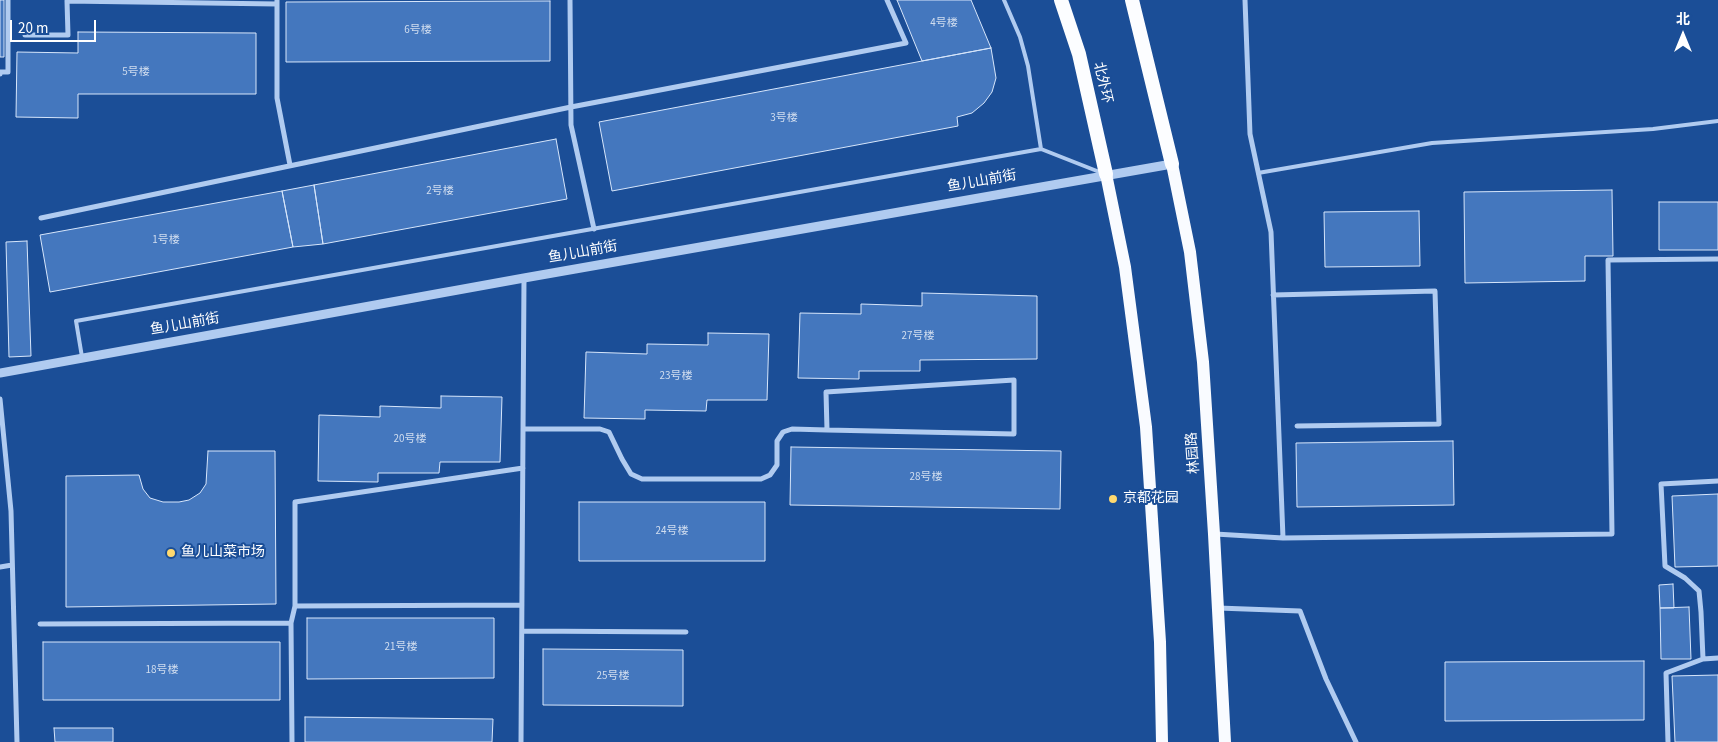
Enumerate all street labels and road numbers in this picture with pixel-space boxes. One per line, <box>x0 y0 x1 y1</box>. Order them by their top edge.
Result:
street label: 北外环 <box>1089 61 1115 105</box>
street label: 鱼儿山前街 <box>946 168 1018 196</box>
street label: 鱼儿山前街 <box>547 239 619 267</box>
street label: 鱼儿山前街 <box>149 311 221 339</box>
street label: 林园路 <box>1184 431 1204 475</box>

